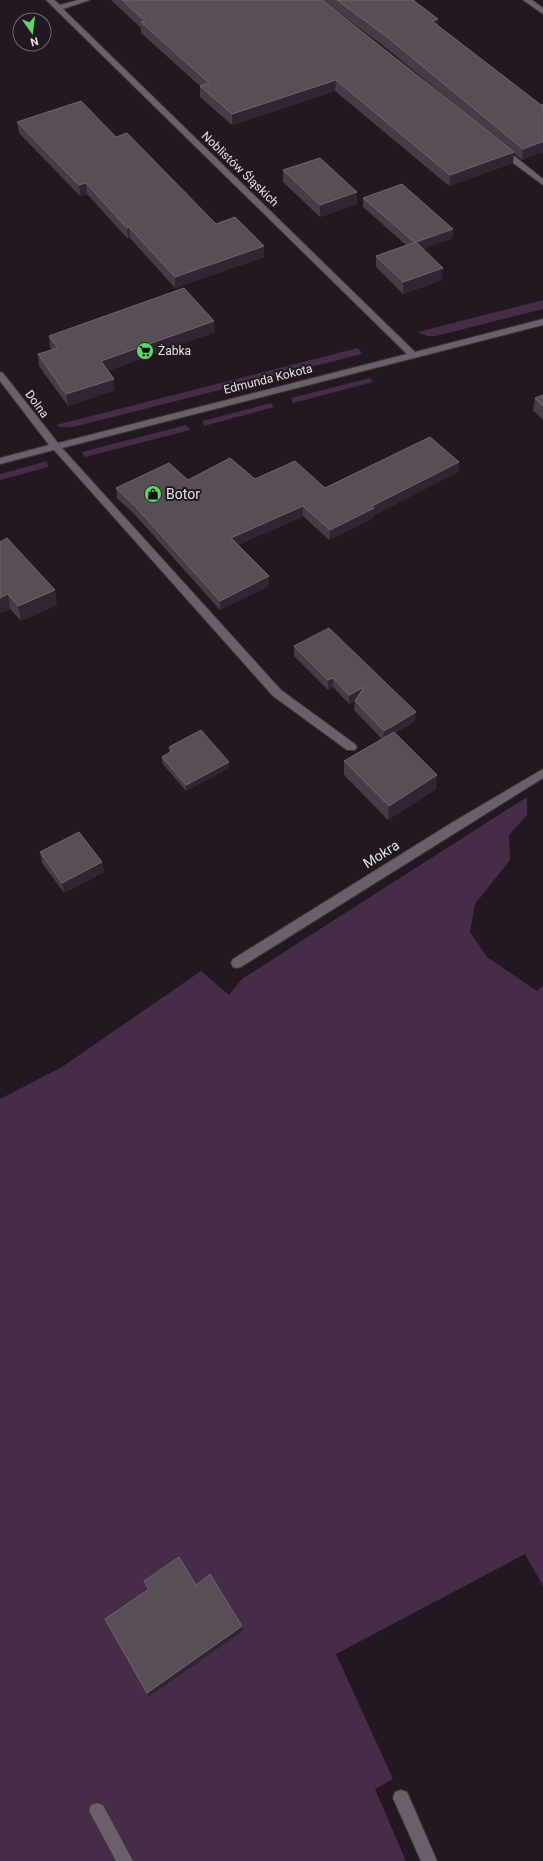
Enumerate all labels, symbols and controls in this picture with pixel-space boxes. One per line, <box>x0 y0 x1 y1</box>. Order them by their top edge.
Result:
north arrow <box>12 12 52 52</box>
text: N <box>29 34 40 49</box>
street label: Noblistów Śląskich <box>199 128 282 209</box>
supermarket icon: Żabka <box>135 341 155 361</box>
place label: Żabka <box>158 343 191 358</box>
street label: Edmunda Kokota <box>222 361 314 397</box>
street label: Dolna <box>22 387 52 421</box>
shop icon: Botor <box>143 484 163 504</box>
place label: Botor <box>166 486 200 502</box>
street label: Mokra <box>360 837 402 871</box>

